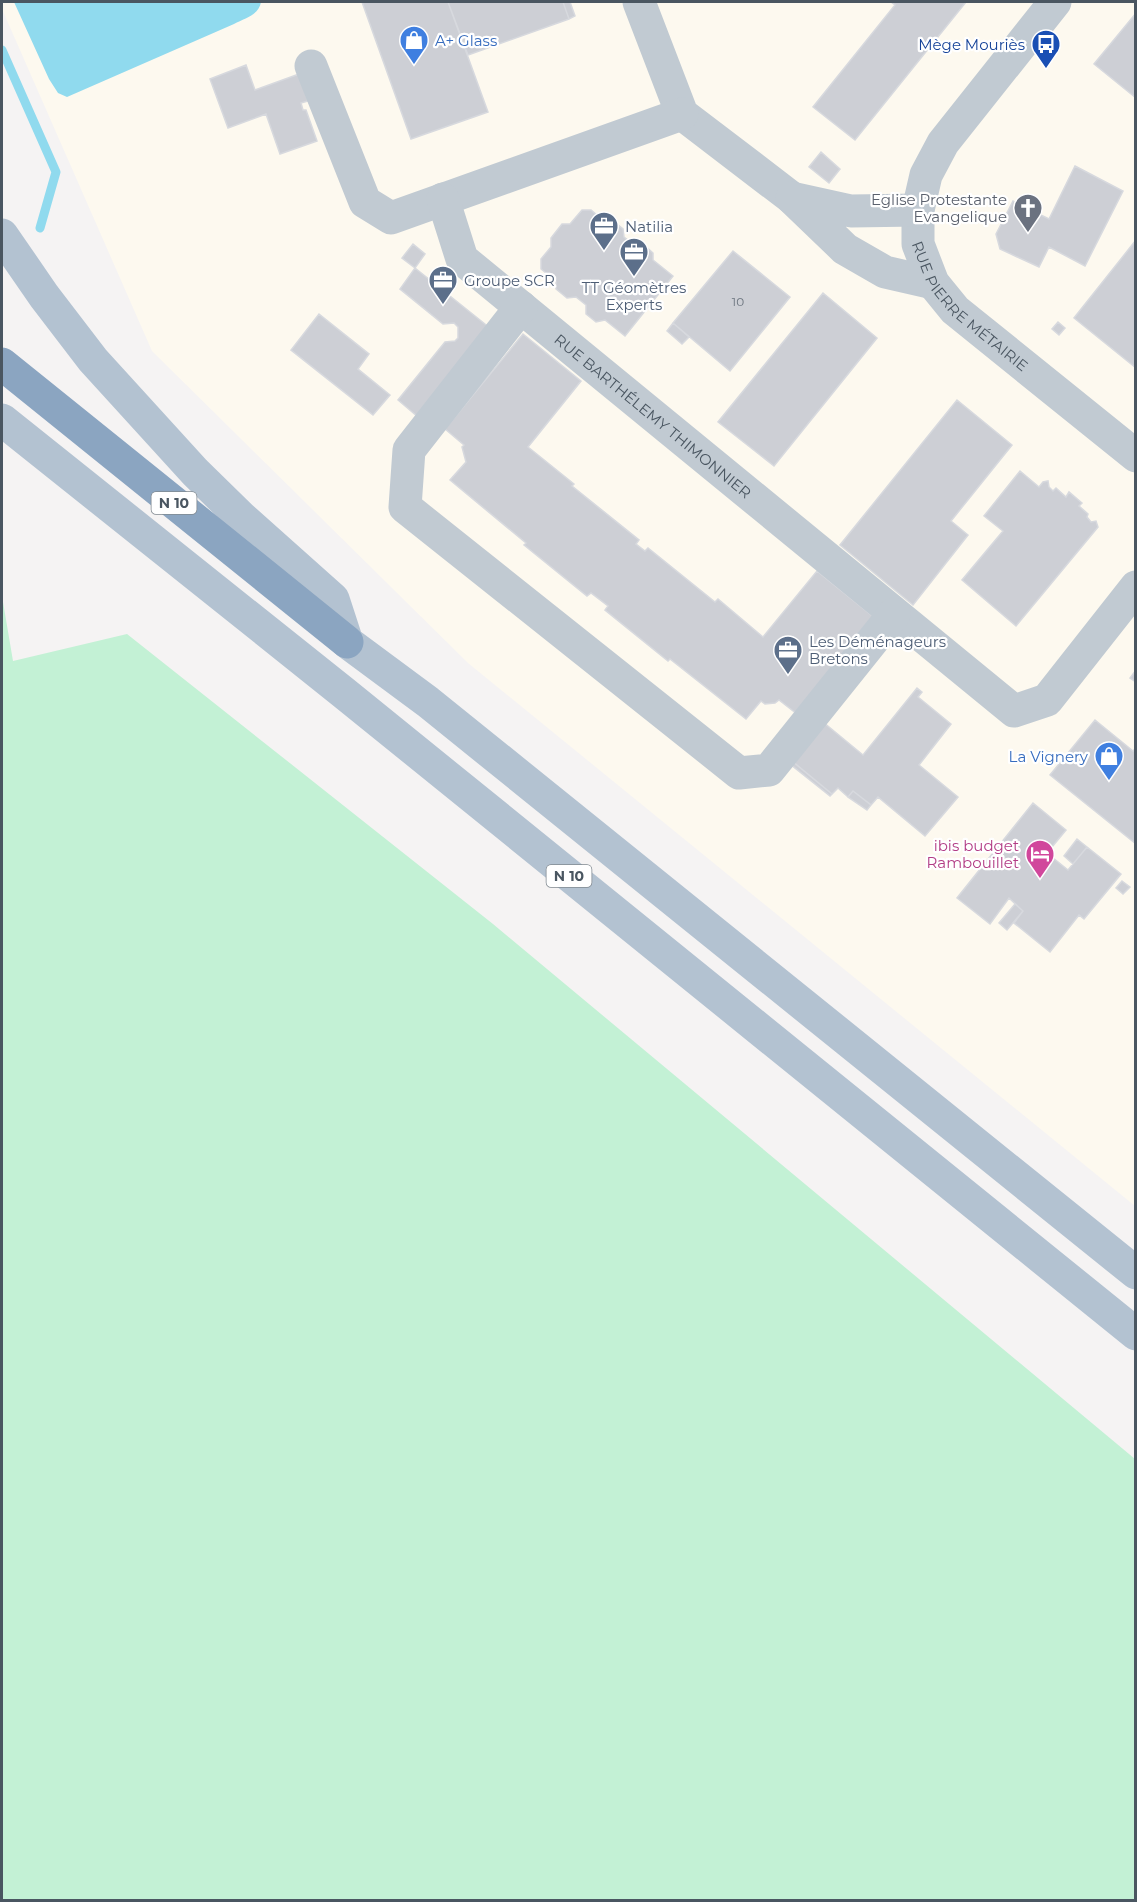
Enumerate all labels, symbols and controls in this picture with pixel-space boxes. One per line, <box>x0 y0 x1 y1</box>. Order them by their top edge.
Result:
shop icon: A+ Glass <box>398 24 430 66</box>
bus stop icon: Mège Mouriès <box>1030 28 1062 70</box>
place label: A+ Glass <box>435 31 497 50</box>
place label: Mège Mouriès <box>918 35 1025 54</box>
place label: Eglise Protestante Evangelique <box>871 190 1007 226</box>
church icon: Eglise Protestante Evangelique <box>1012 192 1044 234</box>
office icon: Natilia <box>588 210 620 252</box>
place label: Natilia <box>625 217 673 236</box>
office icon: TT Géomètres Experts <box>618 236 650 278</box>
street label: RUE PIERRE MÉTAIRIE <box>908 238 1032 375</box>
office icon: Groupe SCR <box>427 264 459 306</box>
place label: Groupe SCR <box>464 271 555 290</box>
place label: TT Géomètres Experts <box>582 278 686 314</box>
house number: 10 <box>732 294 744 309</box>
street label: RUE BARTHÉLEMY THIMONNIER <box>551 329 756 502</box>
road number: N 10 <box>152 492 196 514</box>
place label: Les Déménageurs Bretons <box>809 632 946 668</box>
office icon: Les Déménageurs Bretons <box>772 634 804 676</box>
shop icon: La Vignery <box>1093 740 1125 782</box>
place label: La Vignery <box>1009 747 1089 766</box>
place label: ibis budget Rambouillet <box>927 836 1019 872</box>
hotel icon: ibis budget Rambouillet <box>1024 838 1056 880</box>
road number: N 10 <box>546 865 592 887</box>

